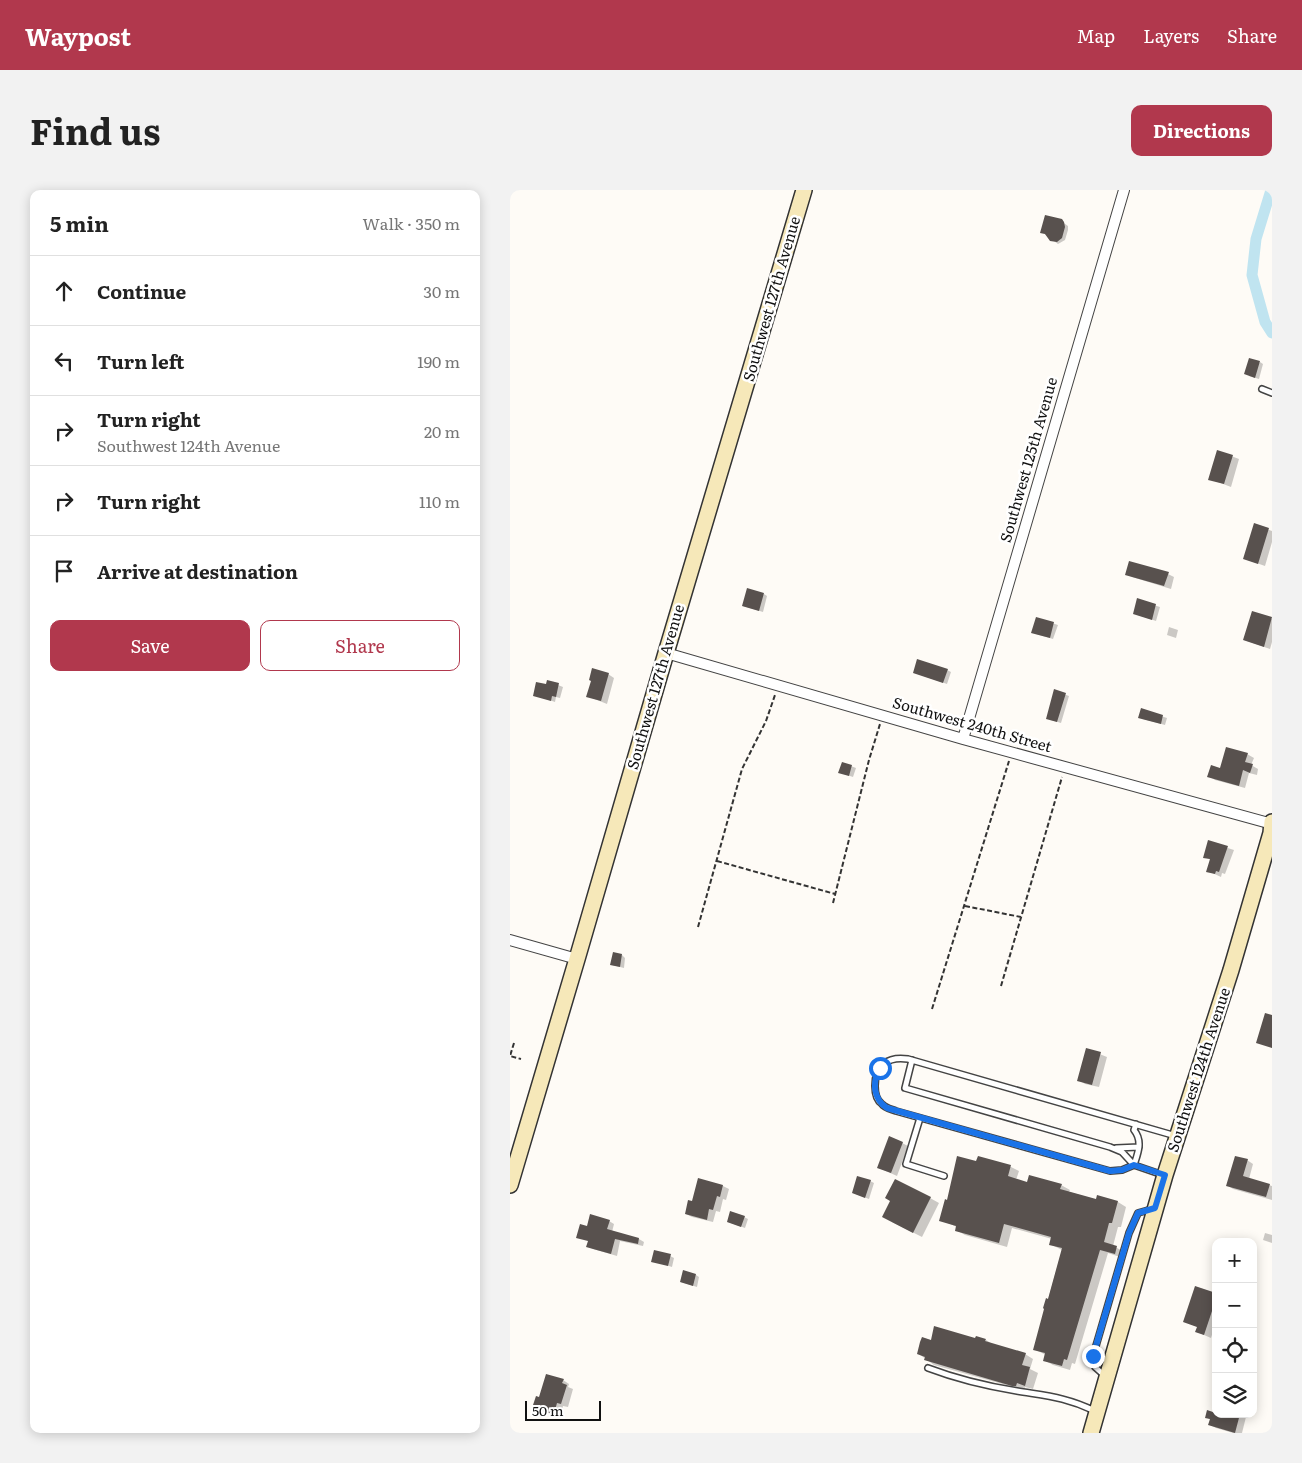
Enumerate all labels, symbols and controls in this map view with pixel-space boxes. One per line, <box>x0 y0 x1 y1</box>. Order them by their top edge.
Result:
text: Waypost <box>25 18 131 53</box>
text: Map <box>1077 22 1115 49</box>
text: Layers <box>1143 22 1199 49</box>
text: Share <box>1227 22 1277 49</box>
text: Find us <box>30 104 160 156</box>
button: Directions <box>1131 105 1272 156</box>
text: 5 min <box>50 207 109 238</box>
text: Walk · 350 m <box>363 211 460 235</box>
street label: Southwest 127th Avenue <box>736 213 805 384</box>
icon: ahead <box>50 277 78 305</box>
text: Continue <box>97 277 186 305</box>
text: 30 m <box>423 279 460 303</box>
icon: left <box>50 347 78 375</box>
text: Turn left <box>97 347 184 375</box>
text: 190 m <box>417 349 460 373</box>
street label: Southwest 125th Avenue <box>993 374 1062 545</box>
text: Turn right <box>97 405 201 433</box>
icon: right <box>50 417 78 445</box>
text: 20 m <box>424 419 460 443</box>
text: Southwest 124th Avenue <box>97 433 280 457</box>
icon: right <box>50 487 78 515</box>
text: Turn right <box>97 487 201 515</box>
text: 110 m <box>419 489 460 513</box>
icon: arrive <box>50 557 78 585</box>
text: Arrive at destination <box>97 557 298 585</box>
street label: Southwest 127th Avenue <box>620 601 689 772</box>
button: Save <box>50 620 250 671</box>
button: Share <box>260 620 460 671</box>
street label: Southwest 240th Street <box>890 690 1055 757</box>
street label: Southwest 124th Avenue <box>1160 984 1235 1155</box>
route start <box>869 1057 892 1080</box>
map controls <box>1212 1238 1257 1418</box>
button: + <box>1212 1238 1257 1283</box>
button: − <box>1212 1283 1257 1328</box>
button: locate <box>1212 1328 1257 1373</box>
route end <box>1082 1345 1105 1368</box>
button: layers <box>1212 1373 1257 1418</box>
scale bar <box>525 1398 601 1421</box>
text: 50 m <box>532 1400 564 1420</box>

